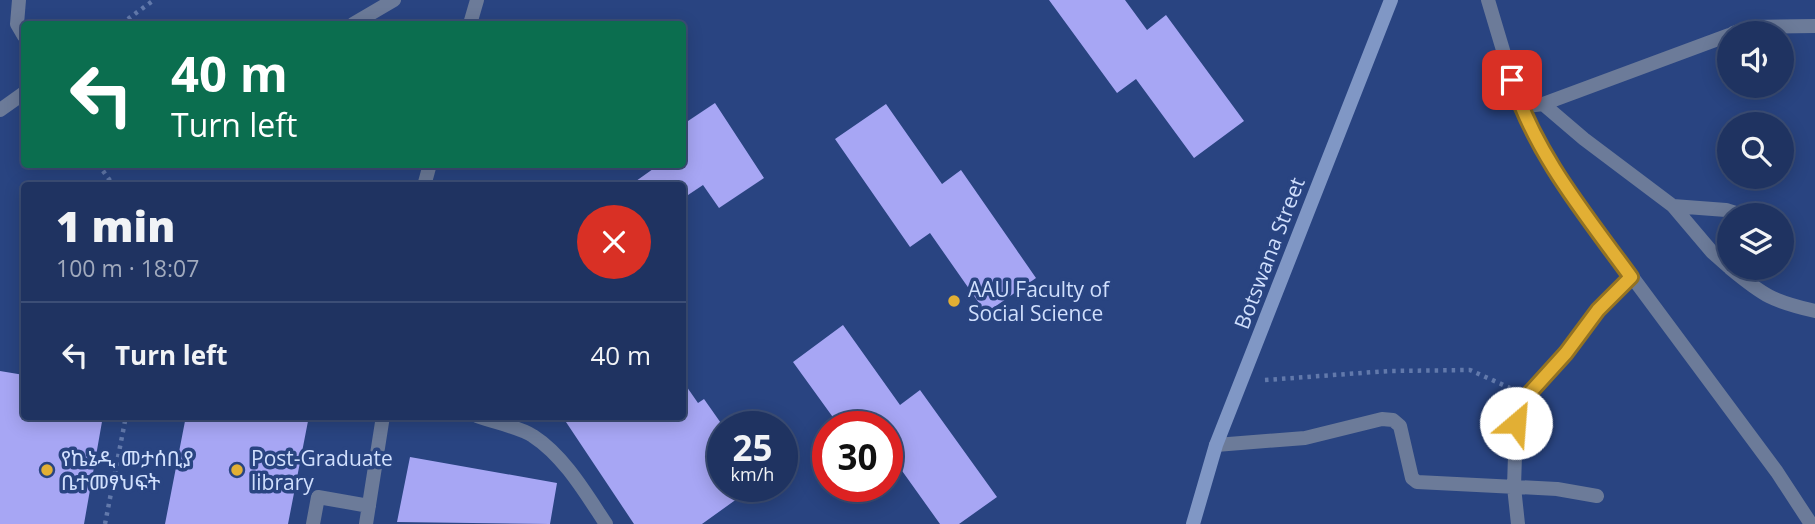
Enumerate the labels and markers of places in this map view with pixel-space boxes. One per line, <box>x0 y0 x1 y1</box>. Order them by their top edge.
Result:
pin <box>1482 50 1542 110</box>
place label: AAU Faculty of Social Science <box>968 275 1111 327</box>
marker: AAU Faculty of Social Science <box>946 293 962 309</box>
place label: የኬኔዲ መታሰቢያ ቤተመፃህፍት <box>61 444 193 496</box>
place label: Post-Graduate library <box>251 444 393 496</box>
marker: የኬኔዲ መታሰቢያ ቤተመፃህፍት <box>39 462 55 478</box>
marker: Post-Graduate library <box>229 462 245 478</box>

